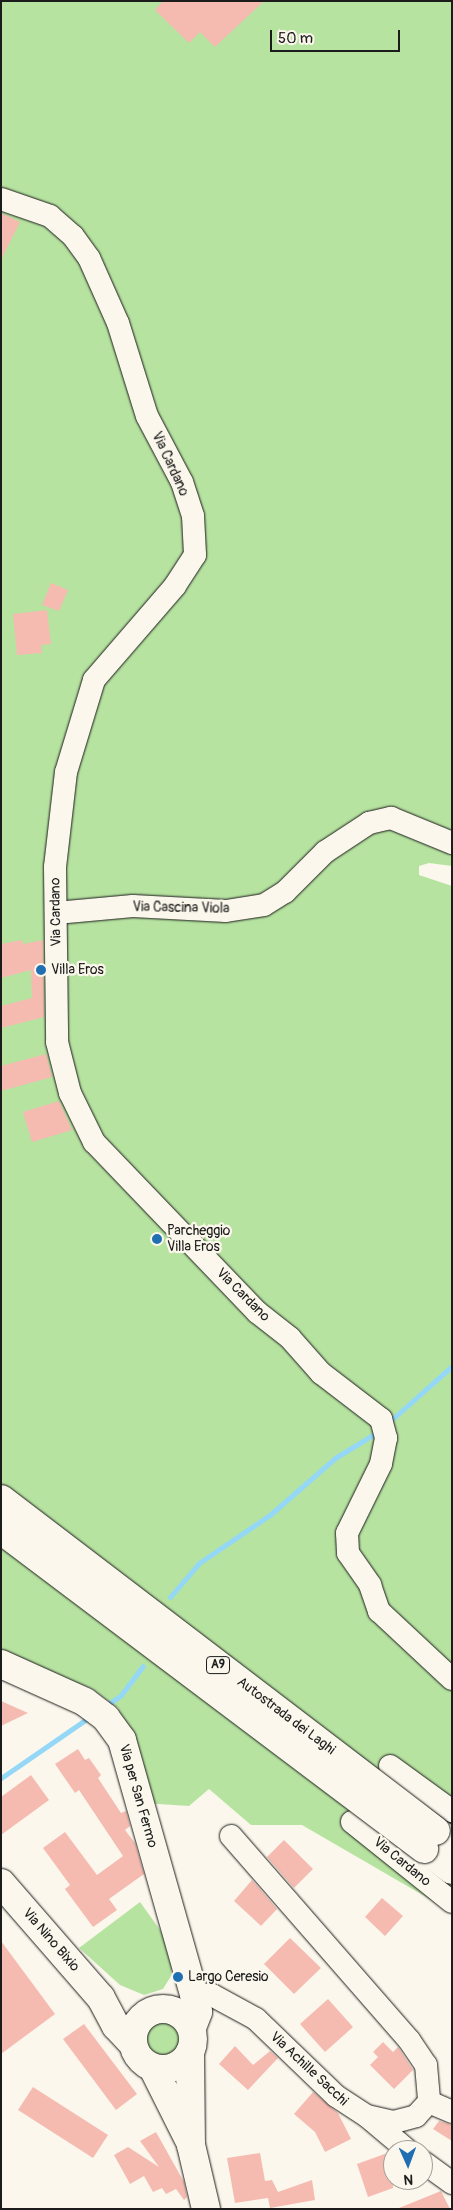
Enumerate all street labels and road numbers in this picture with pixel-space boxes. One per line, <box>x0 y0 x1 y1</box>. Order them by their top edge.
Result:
street label: Via Cardano <box>148 429 192 499</box>
street label: Via Cardano <box>47 877 65 947</box>
street label: Via Cascina Viola <box>132 899 230 917</box>
street label: Via Cardano <box>213 1265 273 1325</box>
road number: A9 <box>206 1656 230 1674</box>
street label: Autostrada dei Laghi <box>234 1674 338 1758</box>
street label: Via per San Fermo <box>115 1742 161 1850</box>
street label: Via Cardano <box>370 1834 434 1890</box>
street label: Via Nino Bixio <box>19 1905 83 1975</box>
street label: Via Achille Sacchi <box>267 2029 351 2109</box>

